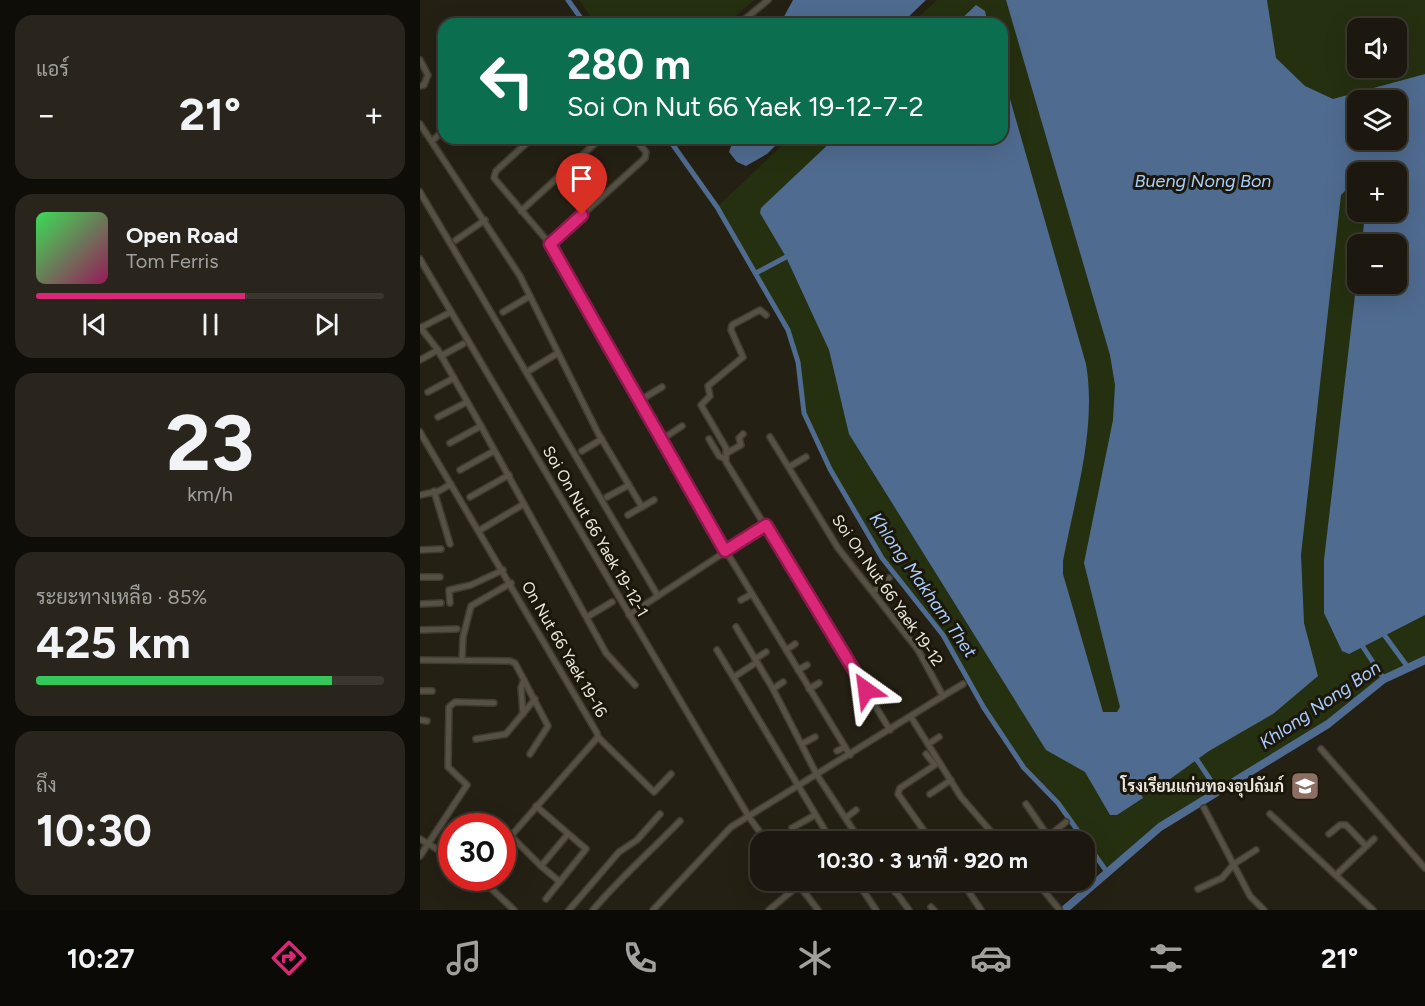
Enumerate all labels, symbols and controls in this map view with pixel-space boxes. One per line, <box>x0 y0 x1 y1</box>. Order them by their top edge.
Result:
map controls <box>1347 18 1407 294</box>
button: sound <box>1347 18 1407 78</box>
text: 280 m <box>567 39 691 90</box>
icon: left <box>468 42 546 120</box>
text: แอร์ <box>36 57 69 81</box>
text: 21° <box>179 87 241 141</box>
text: Soi On Nut 66 Yaek 19-12-7-2 <box>567 90 924 123</box>
button: layers <box>1347 90 1407 150</box>
text: − <box>36 95 57 134</box>
text: + <box>363 95 384 134</box>
pin <box>556 153 607 215</box>
icon: arrive <box>565 162 598 195</box>
button: + <box>1347 162 1407 222</box>
water label: Bueng Nong Bon <box>1135 170 1271 192</box>
text: Open Road <box>126 222 238 249</box>
button: − <box>1347 234 1407 294</box>
text: Tom Ferris <box>126 249 219 273</box>
icon: previous <box>78 308 111 341</box>
icon: pause <box>194 308 227 341</box>
icon: next <box>310 308 343 341</box>
text: 23 <box>166 396 254 490</box>
street label: Soi On Nut 66 Yaek 19-12-1 <box>539 443 652 620</box>
text: km/h <box>187 482 233 506</box>
water label: Khlong Makham Thet <box>865 508 981 662</box>
street label: Soi On Nut 66 Yaek 19-12 <box>828 511 947 670</box>
street label: On Nut 66 Yaek 19-16 <box>518 578 611 721</box>
text: ระยะทางเหลือ · 85% <box>36 585 207 609</box>
text: 425 km <box>36 615 191 669</box>
water label: Khlong Nong Bon <box>1255 656 1385 754</box>
position arrow <box>834 658 898 722</box>
school or university icon: โรงเรียนแก่นทองอุปถัมภ์ <box>1289 770 1321 802</box>
text: ถึง <box>36 773 57 797</box>
place label: โรงเรียนแก่นทองอุปถัมภ์ <box>1120 775 1285 798</box>
text: 10:30 <box>36 803 152 857</box>
speed limit sign: 30 <box>438 813 516 891</box>
text: 10:30 · 3 นาที · 920 m <box>817 847 1028 874</box>
icon: directions <box>268 937 310 979</box>
icon: music <box>443 937 485 979</box>
icon: phone <box>619 937 661 979</box>
icon: climate <box>794 937 836 979</box>
icon: car <box>970 937 1012 979</box>
icon: filters <box>1145 937 1187 979</box>
text: 10:27 <box>67 942 134 975</box>
text: 21° <box>1321 942 1358 975</box>

